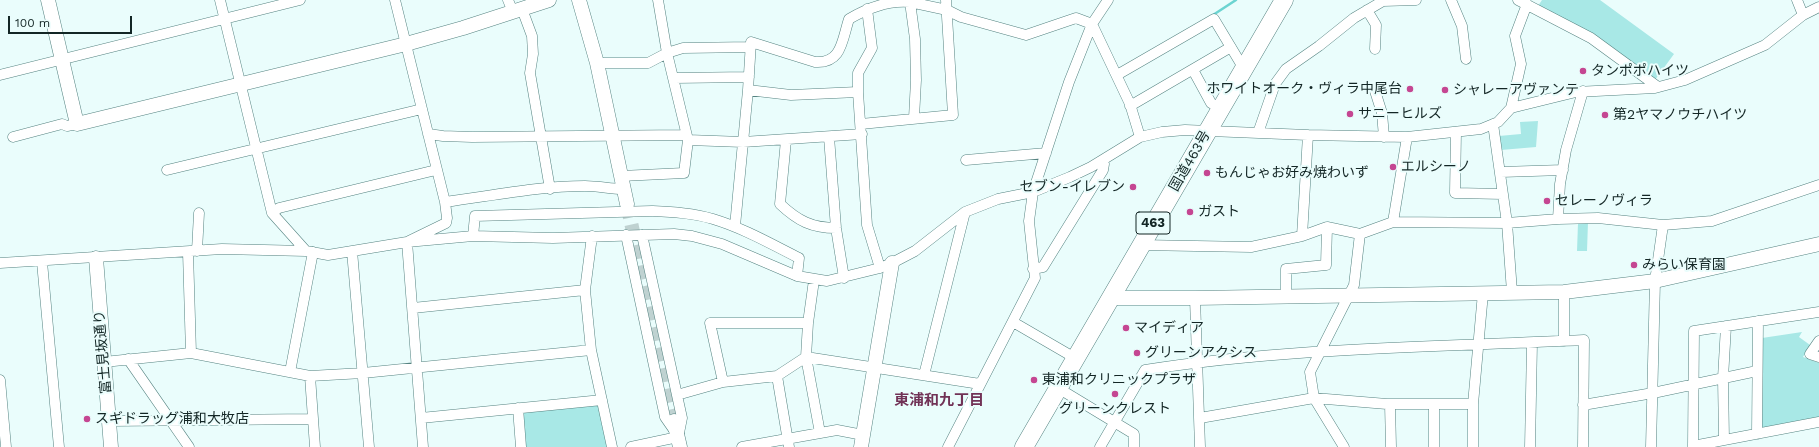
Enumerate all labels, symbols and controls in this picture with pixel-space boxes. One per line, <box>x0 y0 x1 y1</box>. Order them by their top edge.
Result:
scale bar <box>10 8 134 34</box>
text: 100 m <box>15 16 50 30</box>
place label: タンポポハイツ <box>1591 63 1689 79</box>
marker: タンポポハイツ <box>1578 66 1588 76</box>
place label: ホワイトオーク・ヴィラ中尾台 <box>1206 81 1402 97</box>
place label: シャレーアヴァンテ <box>1453 82 1579 98</box>
marker: ホワイトオーク・ヴィラ中尾台 <box>1405 84 1415 94</box>
marker: シャレーアヴァンテ <box>1440 85 1450 95</box>
place label: サニーヒルズ <box>1358 106 1442 122</box>
place label: 第2ヤマノウチハイツ <box>1613 107 1747 123</box>
marker: サニーヒルズ <box>1345 109 1355 119</box>
marker: 第2ヤマノウチハイツ <box>1600 110 1610 120</box>
street label: 国道463号 <box>1166 128 1214 194</box>
place label: エルシーノ <box>1401 159 1471 175</box>
marker: エルシーノ <box>1388 162 1398 172</box>
place label: もんじゃお好み焼わいず <box>1215 165 1369 181</box>
marker: もんじゃお好み焼わいず <box>1202 168 1212 178</box>
place label: セブン-イレブン <box>1020 179 1125 195</box>
marker: セブン-イレブン <box>1128 182 1138 192</box>
place label: セレーノヴィラ <box>1555 193 1653 209</box>
marker: セレーノヴィラ <box>1542 196 1552 206</box>
place label: ガスト <box>1198 204 1240 220</box>
marker: ガスト <box>1185 207 1195 217</box>
road number: 463 <box>1136 212 1170 234</box>
place label: みらい保育園 <box>1642 257 1726 273</box>
marker: みらい保育園 <box>1629 260 1639 270</box>
street label: 富士見坂通り <box>91 309 115 395</box>
place label: マイディア <box>1134 320 1204 336</box>
marker: マイディア <box>1121 323 1131 333</box>
place label: グリーンアクシス <box>1145 345 1257 361</box>
marker: グリーンアクシス <box>1132 348 1142 358</box>
place label: 東浦和クリニックプラザ <box>1042 372 1196 388</box>
marker: 東浦和クリニックプラザ <box>1029 375 1039 385</box>
marker: グリーンクレスト <box>1110 389 1120 399</box>
district label: 東浦和九丁目 <box>894 392 984 410</box>
place label: グリーンクレスト <box>1059 401 1171 417</box>
place label: スギドラッグ浦和大牧店 <box>95 411 249 427</box>
marker: スギドラッグ浦和大牧店 <box>82 414 92 424</box>

